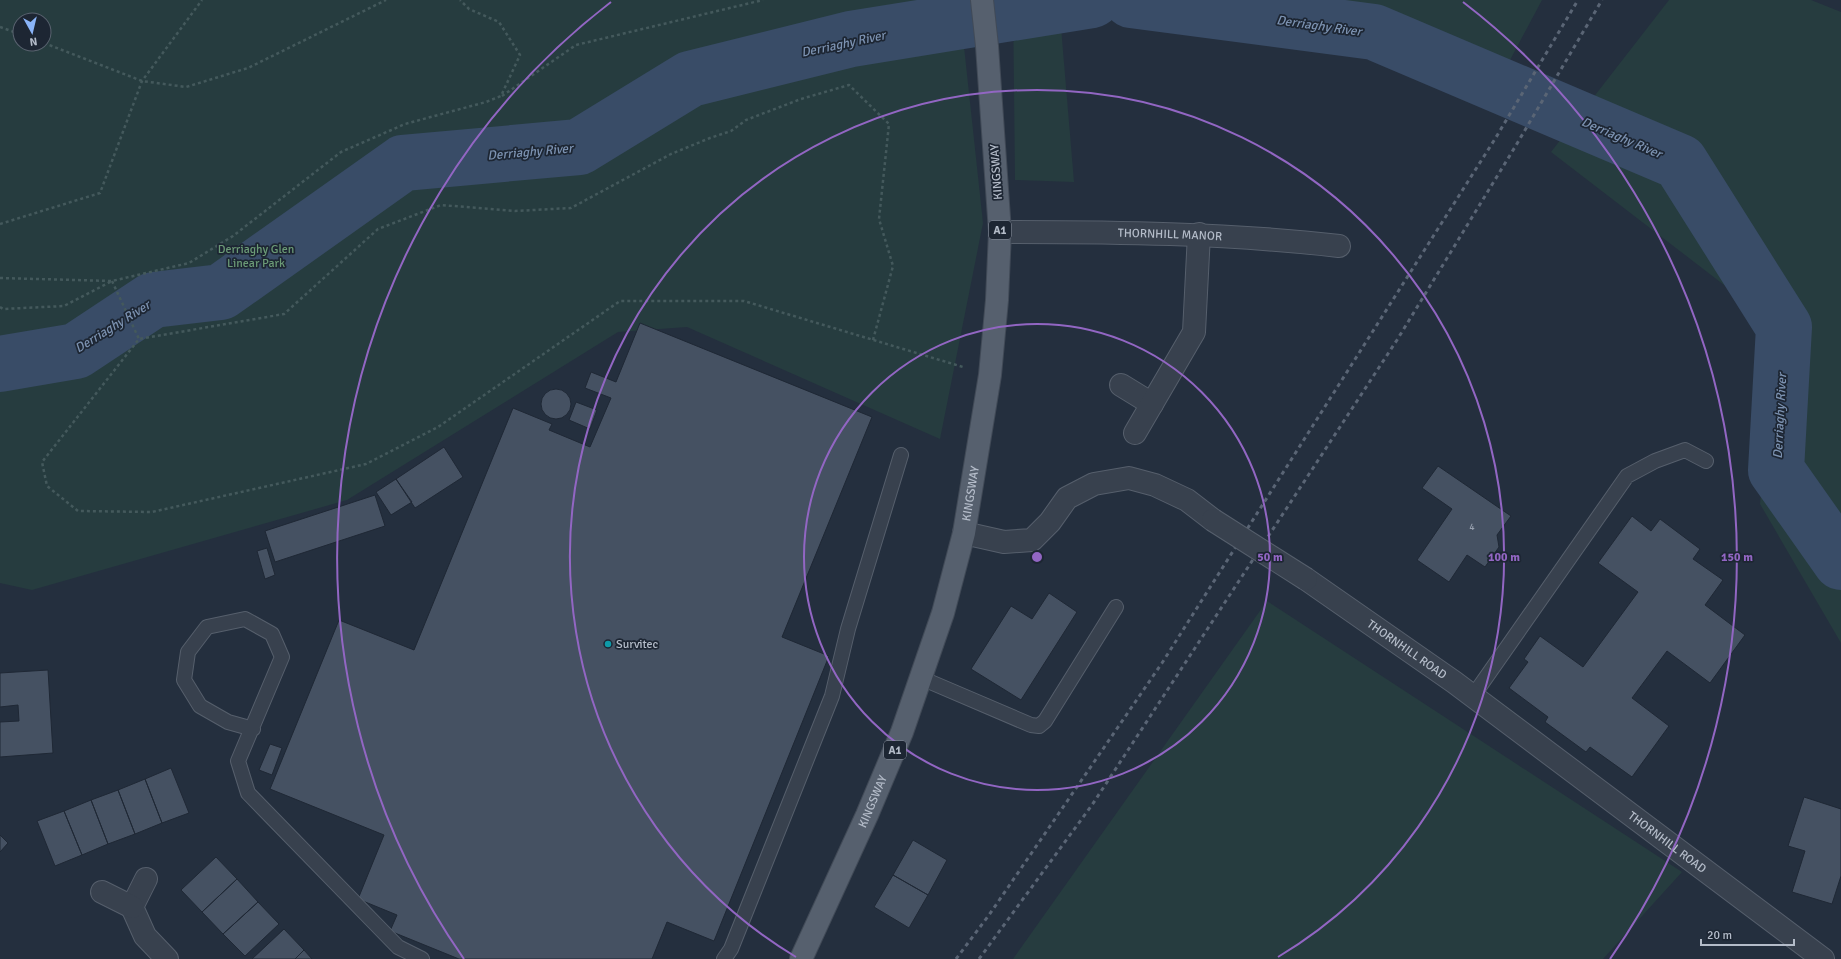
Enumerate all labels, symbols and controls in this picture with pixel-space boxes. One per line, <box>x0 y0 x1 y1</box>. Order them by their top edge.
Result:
north arrow <box>12 12 52 52</box>
water label: Derriaghy River <box>1275 12 1365 40</box>
water label: Derriaghy River <box>800 27 889 61</box>
text: N <box>29 34 38 48</box>
water label: Derriaghy River <box>1579 114 1666 163</box>
water label: Derriaghy River <box>487 140 576 164</box>
street label: KINGSWAY <box>987 144 1006 200</box>
road number: A1 <box>989 221 1011 239</box>
street label: THORNHILL MANOR <box>1118 226 1222 244</box>
park label: Derriaghy Glen Linear Park <box>218 242 294 271</box>
water label: Derriaghy River <box>72 296 155 356</box>
water label: Derriaghy River <box>1770 371 1790 459</box>
street label: KINGSWAY <box>959 465 983 522</box>
house number: 4 <box>1469 521 1475 533</box>
centre of rings <box>1030 550 1044 564</box>
text: 50 m <box>1257 550 1283 565</box>
text: 100 m <box>1488 550 1520 565</box>
text: 150 m <box>1721 550 1753 565</box>
street label: THORNHILL ROAD <box>1364 617 1450 683</box>
place label: Survitec <box>616 637 659 652</box>
marker: Survitec <box>603 639 613 649</box>
road number: A1 <box>884 741 906 759</box>
street label: KINGSWAY <box>855 773 891 830</box>
street label: THORNHILL ROAD <box>1625 808 1709 877</box>
scale bar <box>1701 921 1794 947</box>
text: 20 m <box>1707 928 1732 943</box>

